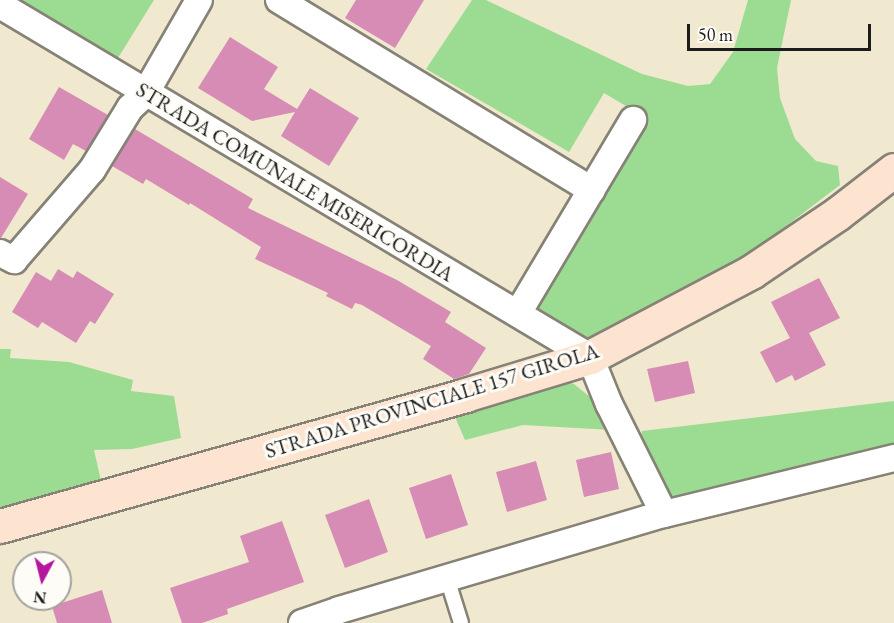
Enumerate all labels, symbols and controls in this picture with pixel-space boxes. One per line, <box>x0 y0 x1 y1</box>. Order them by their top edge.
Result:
scale bar <box>690 12 874 50</box>
text: 50 m <box>698 23 733 46</box>
street label: STRADA COMUNALE MISERICORDIA <box>132 77 458 287</box>
street label: STRADA PROVINCIALE 157 GIROLA <box>262 338 602 464</box>
north arrow <box>12 551 72 611</box>
text: N <box>32 586 48 609</box>

